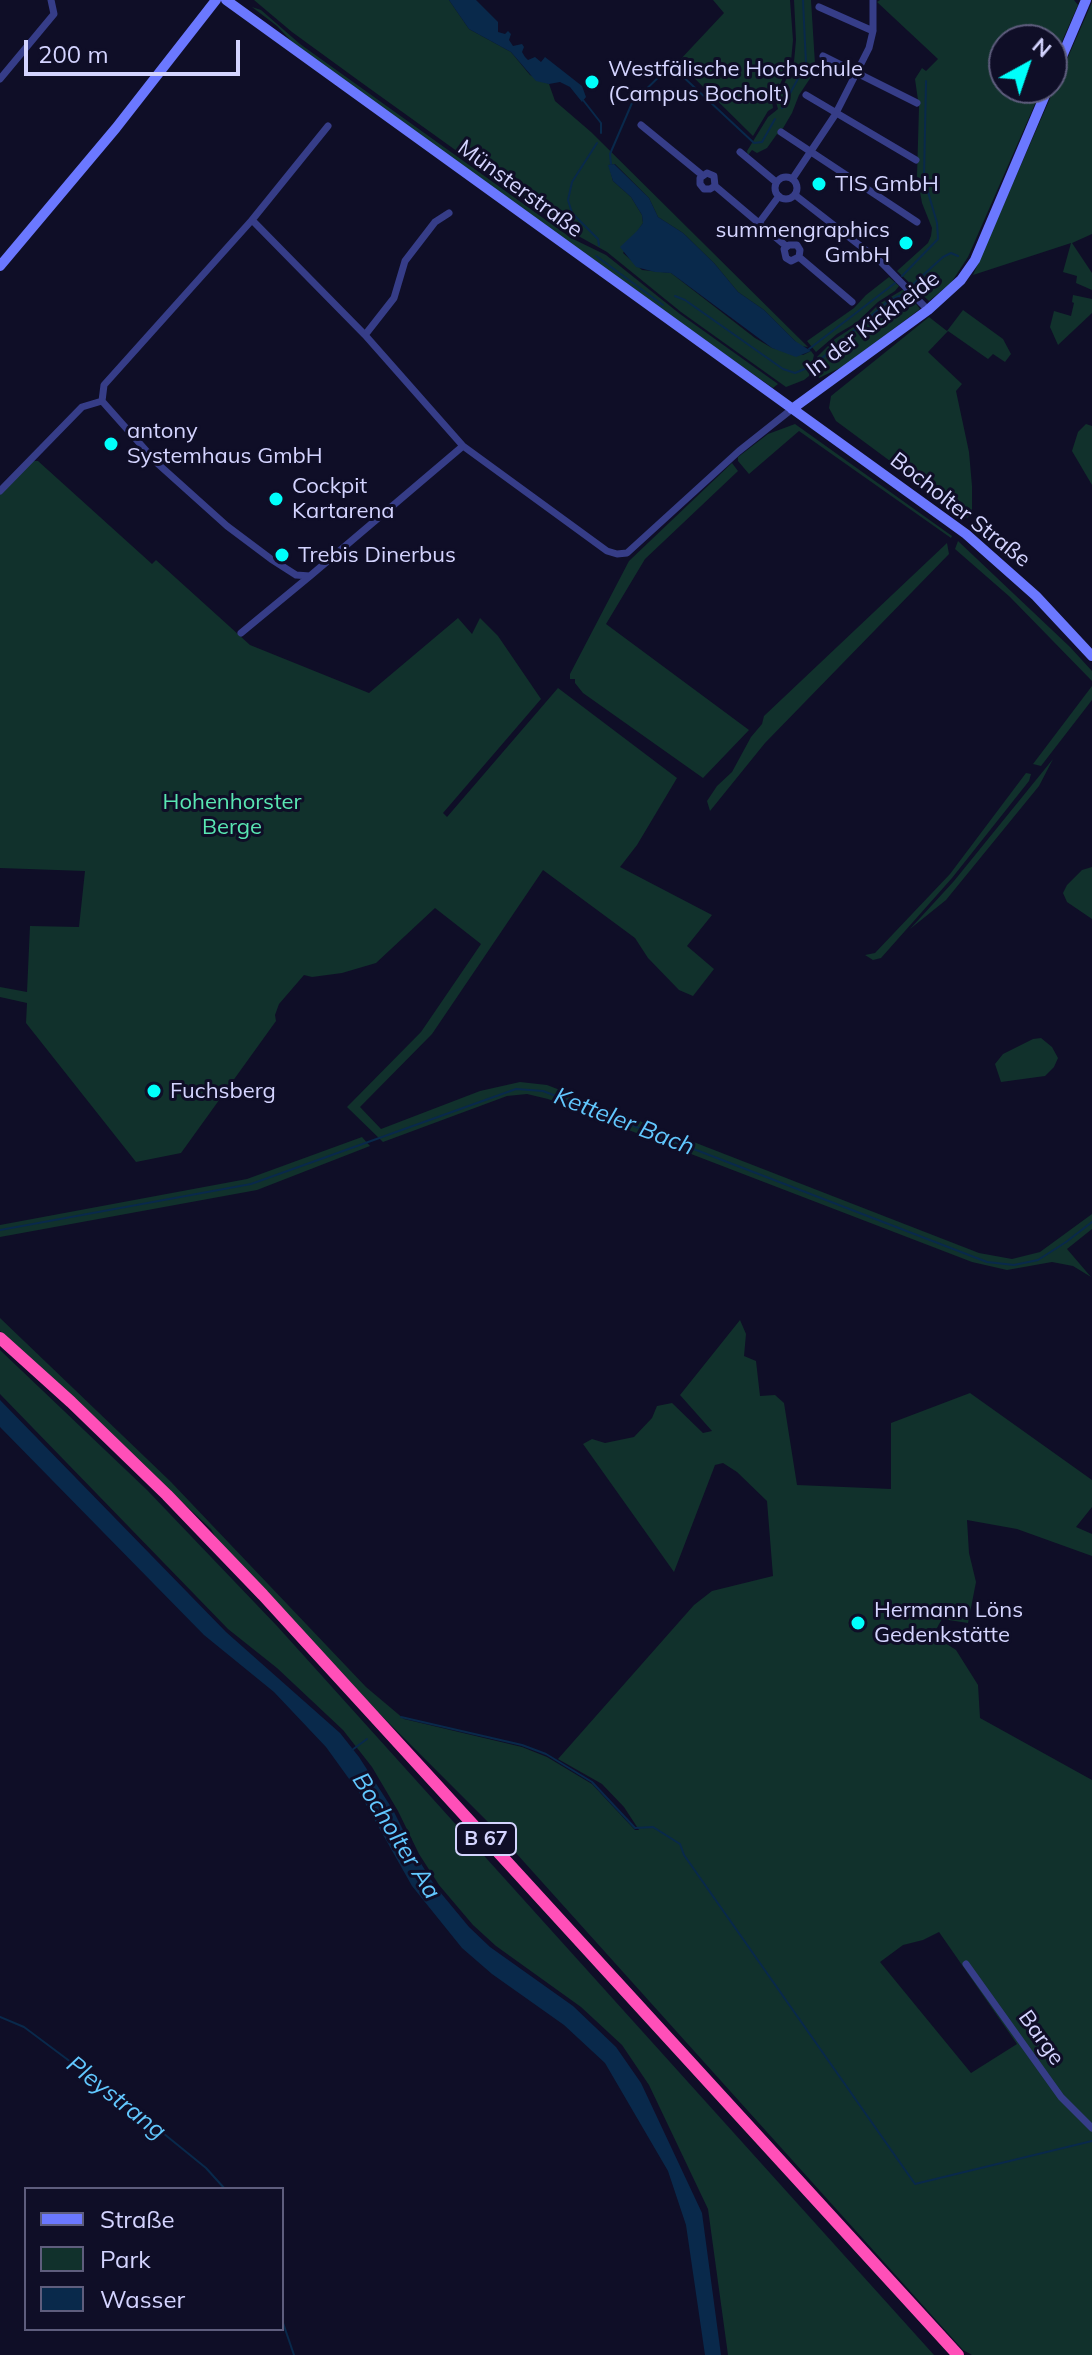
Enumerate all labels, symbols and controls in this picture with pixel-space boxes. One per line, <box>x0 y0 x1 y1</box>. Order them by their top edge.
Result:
scale bar <box>28 24 244 74</box>
north arrow <box>988 24 1068 104</box>
text: N <box>1027 31 1058 63</box>
text: 200 m <box>38 39 109 69</box>
place label: Westfälische Hochschule (Campus Bocholt) <box>608 56 863 108</box>
marker: Westfälische Hochschule (Campus Bocholt) <box>583 73 601 91</box>
street label: Münsterstraße <box>452 135 588 243</box>
place label: TIS GmbH <box>835 171 939 197</box>
marker: TIS GmbH <box>810 175 828 193</box>
place label: summengraphics GmbH <box>715 217 890 268</box>
marker: summengraphics GmbH <box>897 234 915 252</box>
street label: In der Kickheide <box>801 265 945 383</box>
place label: antony Systemhaus GmbH <box>127 418 323 470</box>
marker: antony Systemhaus GmbH <box>102 435 120 453</box>
street label: Bocholter Straße <box>885 447 1035 573</box>
place label: Cockpit Kartarena <box>292 473 395 524</box>
marker: Cockpit Kartarena <box>267 490 285 508</box>
place label: Trebis Dinerbus <box>298 542 456 568</box>
marker: Trebis Dinerbus <box>273 546 291 564</box>
park label: Hohenhorster Berge <box>163 789 301 840</box>
place label: Fuchsberg <box>170 1078 276 1104</box>
marker: Fuchsberg <box>145 1082 163 1100</box>
water label: Ketteler Bach <box>550 1082 698 1162</box>
place label: Hermann Löns Gedenkstätte <box>874 1597 1023 1648</box>
marker: Hermann Löns Gedenkstätte <box>849 1614 867 1632</box>
water label: Bocholter Aa <box>346 1767 446 1905</box>
road number: B 67 <box>456 1823 516 1855</box>
street label: Barge <box>1012 2005 1070 2071</box>
water label: Pleystrang <box>60 2050 172 2146</box>
legend <box>24 2187 284 2331</box>
text: Straße <box>100 2204 175 2234</box>
text: Park <box>100 2244 151 2274</box>
text: Wasser <box>100 2284 185 2314</box>

